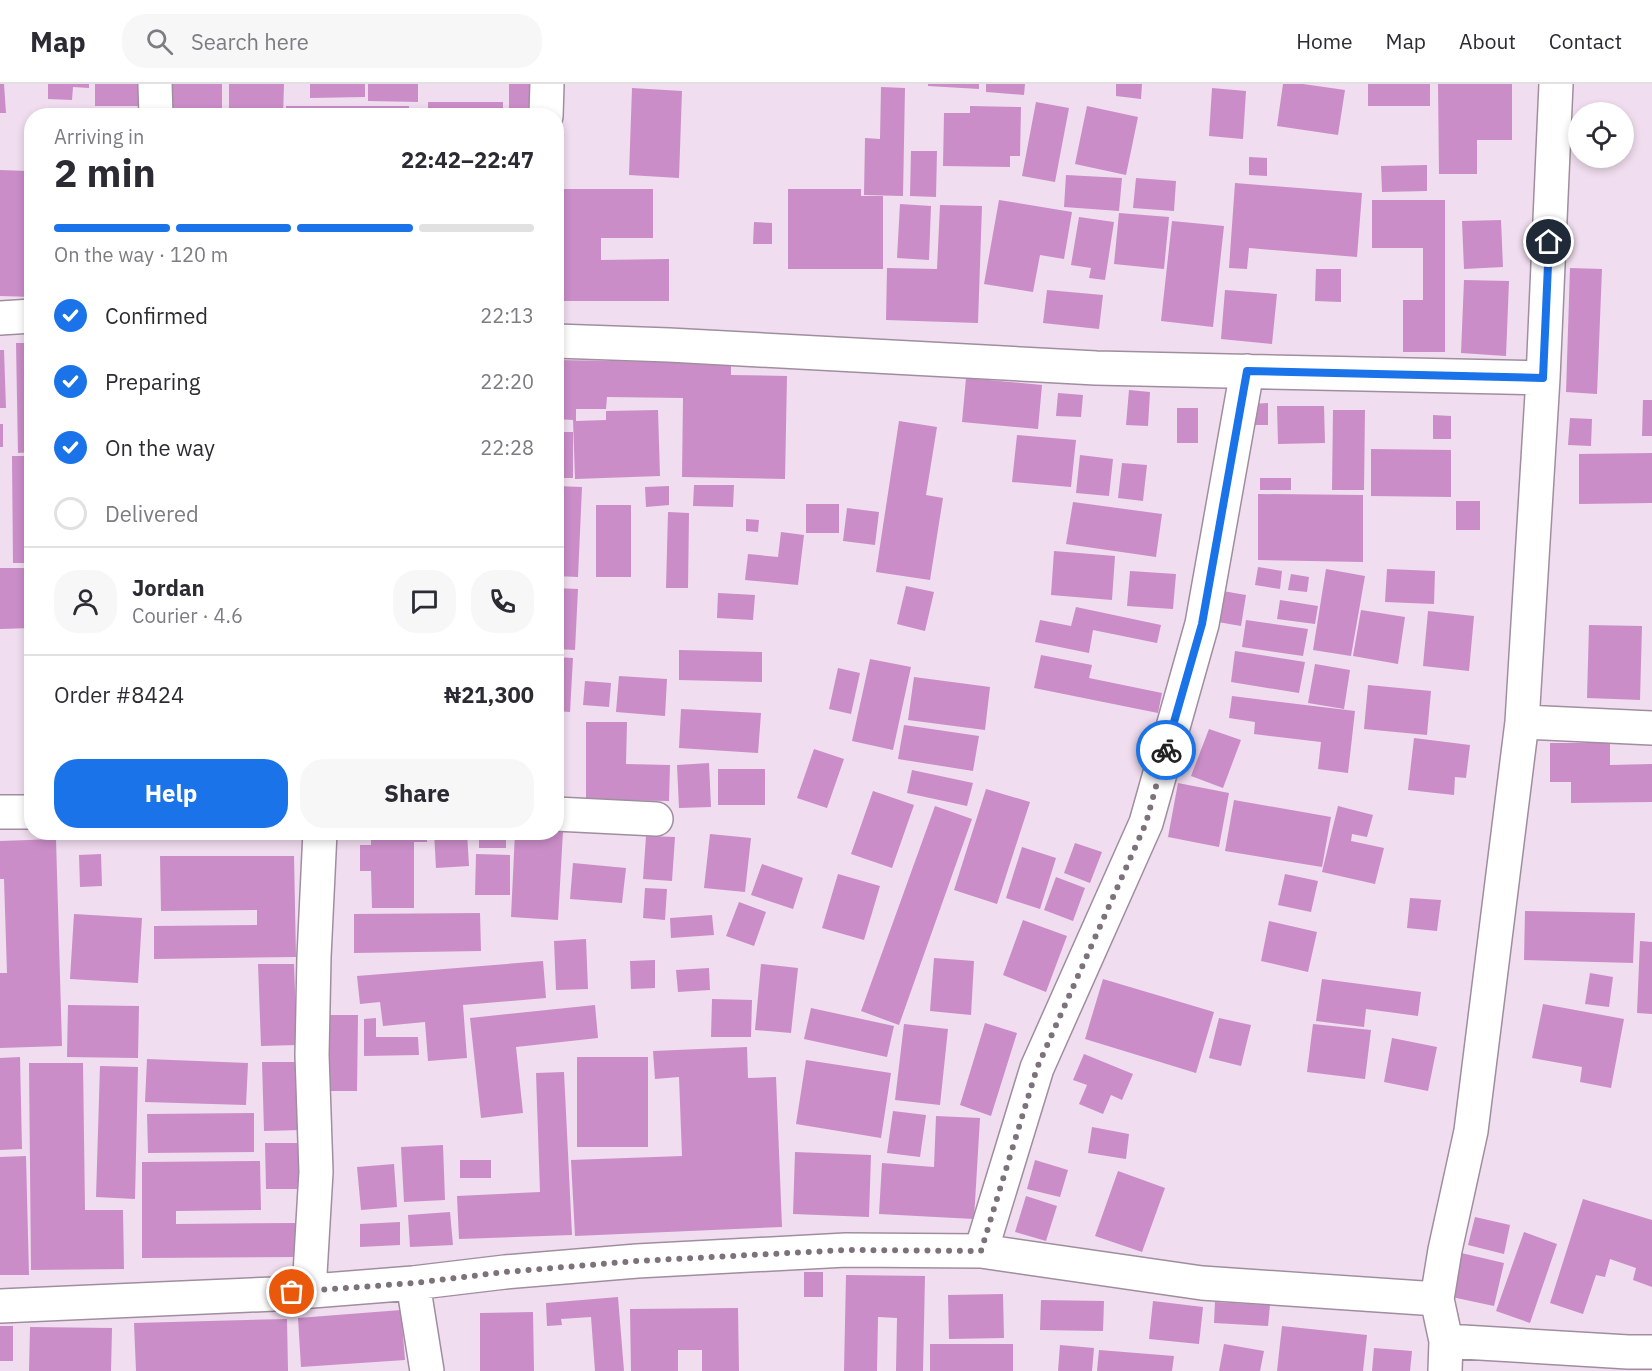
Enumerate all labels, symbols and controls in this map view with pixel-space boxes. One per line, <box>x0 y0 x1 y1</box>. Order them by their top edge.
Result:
search box <box>122 14 542 68</box>
text: Map <box>30 23 86 60</box>
icon: search <box>143 25 176 58</box>
text: Search here <box>191 27 309 56</box>
text: Home <box>1296 27 1353 55</box>
text: Map <box>1386 27 1426 55</box>
text: About <box>1459 27 1516 55</box>
text: Contact <box>1549 27 1622 55</box>
map controls <box>1568 102 1634 168</box>
button: locate <box>1568 102 1634 168</box>
text: Arriving in <box>54 123 144 150</box>
text: 22:42–22:47 <box>401 145 534 174</box>
text: 2 min <box>54 147 156 198</box>
pin <box>1523 216 1574 267</box>
icon: home <box>1532 225 1565 258</box>
text: On the way · 120 m <box>54 241 228 268</box>
icon: check <box>54 299 87 332</box>
text: Confirmed <box>105 301 208 330</box>
text: 22:13 <box>480 302 534 329</box>
icon: check <box>54 365 87 398</box>
text: Preparing <box>105 367 200 396</box>
text: 22:20 <box>480 368 534 395</box>
icon: check <box>54 431 87 464</box>
text: On the way <box>105 433 215 462</box>
text: 22:28 <box>480 434 534 461</box>
text: Delivered <box>105 499 199 528</box>
button: person <box>54 570 117 633</box>
button: chat <box>393 570 456 633</box>
button: phone <box>471 570 534 633</box>
text: Jordan <box>132 573 205 602</box>
text: Courier · 4.6 <box>132 602 243 629</box>
text: Order #8424 <box>54 680 184 709</box>
text: ₦21,300 <box>444 680 534 709</box>
courier <box>1136 720 1196 780</box>
icon: bike <box>1150 734 1183 767</box>
button: Help <box>54 759 288 828</box>
button: Share <box>300 759 534 828</box>
pin <box>266 1266 317 1317</box>
icon: bag <box>275 1275 308 1308</box>

